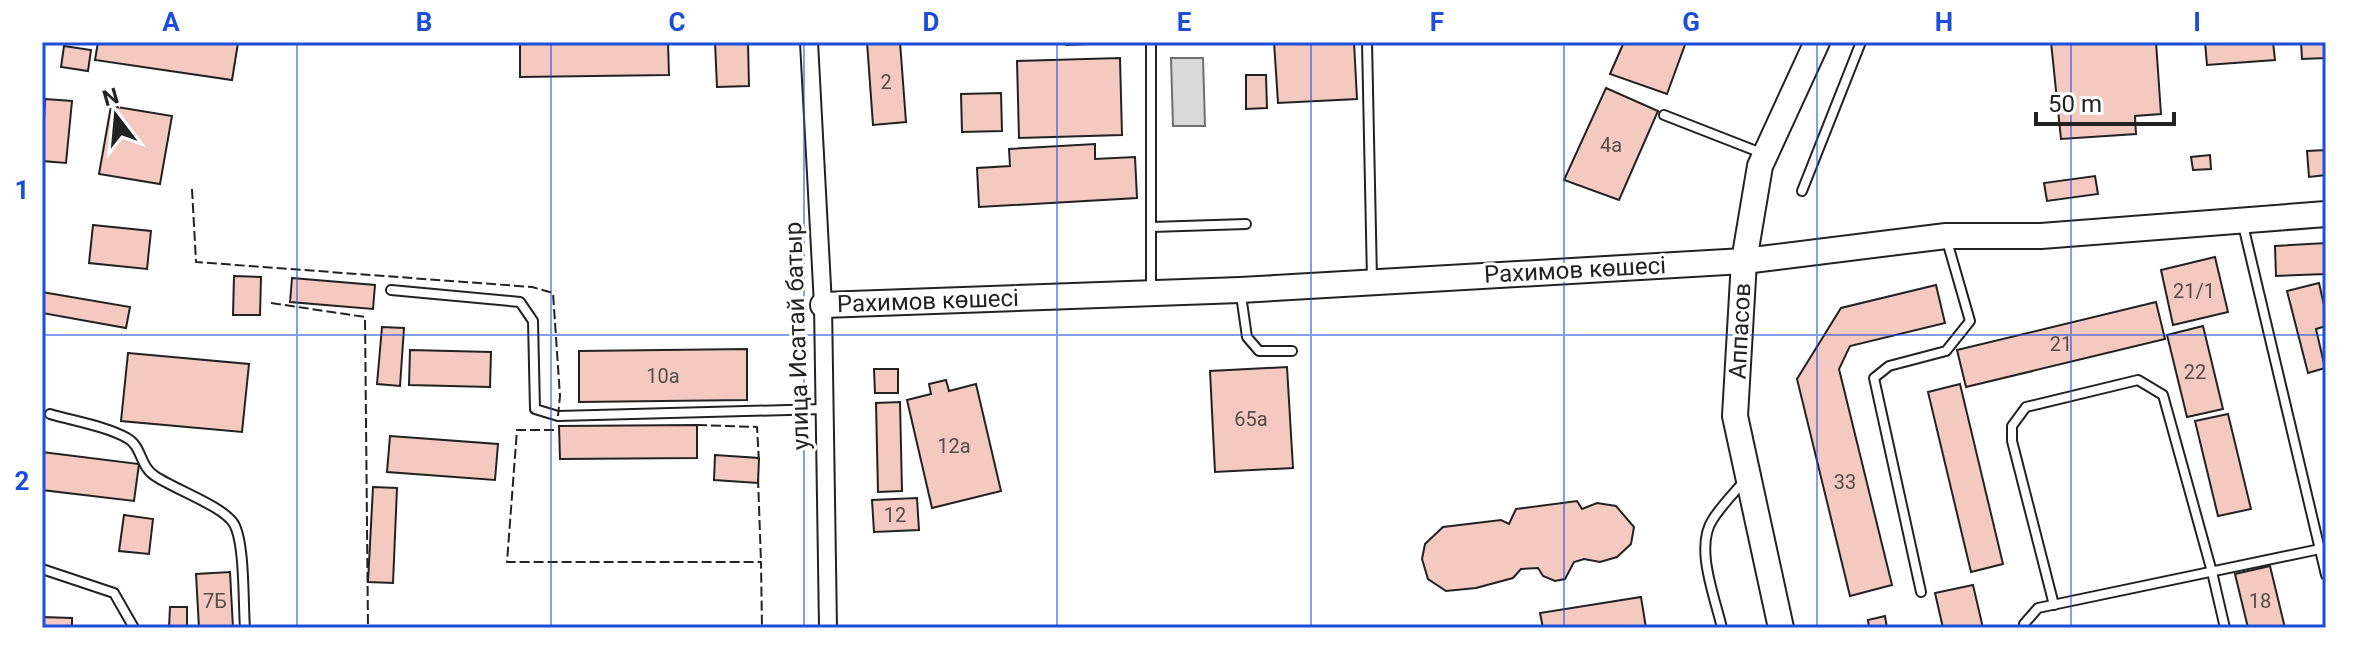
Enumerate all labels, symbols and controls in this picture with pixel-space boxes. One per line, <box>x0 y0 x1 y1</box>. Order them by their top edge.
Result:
text: A <box>162 7 180 37</box>
text: B <box>416 7 432 37</box>
text: C <box>668 7 686 37</box>
text: D <box>923 7 939 37</box>
text: E <box>1177 7 1192 37</box>
text: F <box>1430 7 1444 37</box>
text: G <box>1682 7 1700 37</box>
text: H <box>1935 7 1953 37</box>
text: I <box>2193 7 2201 37</box>
house number: 2 <box>880 70 892 94</box>
north arrow <box>76 76 156 156</box>
scale bar <box>2036 76 2174 126</box>
text: N <box>100 83 122 111</box>
text: 50 m <box>2048 90 2102 118</box>
house number: 4а <box>1600 133 1622 157</box>
text: 1 <box>15 175 29 205</box>
street label: улица Исатай батыр <box>779 221 815 451</box>
street label: Рахимов көшесі <box>1483 251 1667 289</box>
house number: 21/1 <box>2173 279 2215 303</box>
street label: Аппасов <box>1723 282 1757 380</box>
street label: Рахимов көшесі <box>837 284 1019 318</box>
house number: 21 <box>2050 332 2072 356</box>
house number: 22 <box>2184 360 2206 384</box>
house number: 10а <box>646 364 680 388</box>
house number: 65а <box>1234 407 1268 431</box>
house number: 12а <box>937 434 971 458</box>
text: 2 <box>15 466 29 496</box>
house number: 33 <box>1834 470 1856 494</box>
house number: 12 <box>884 503 906 527</box>
house number: 7Б <box>203 589 227 613</box>
house number: 18 <box>2249 589 2271 613</box>

